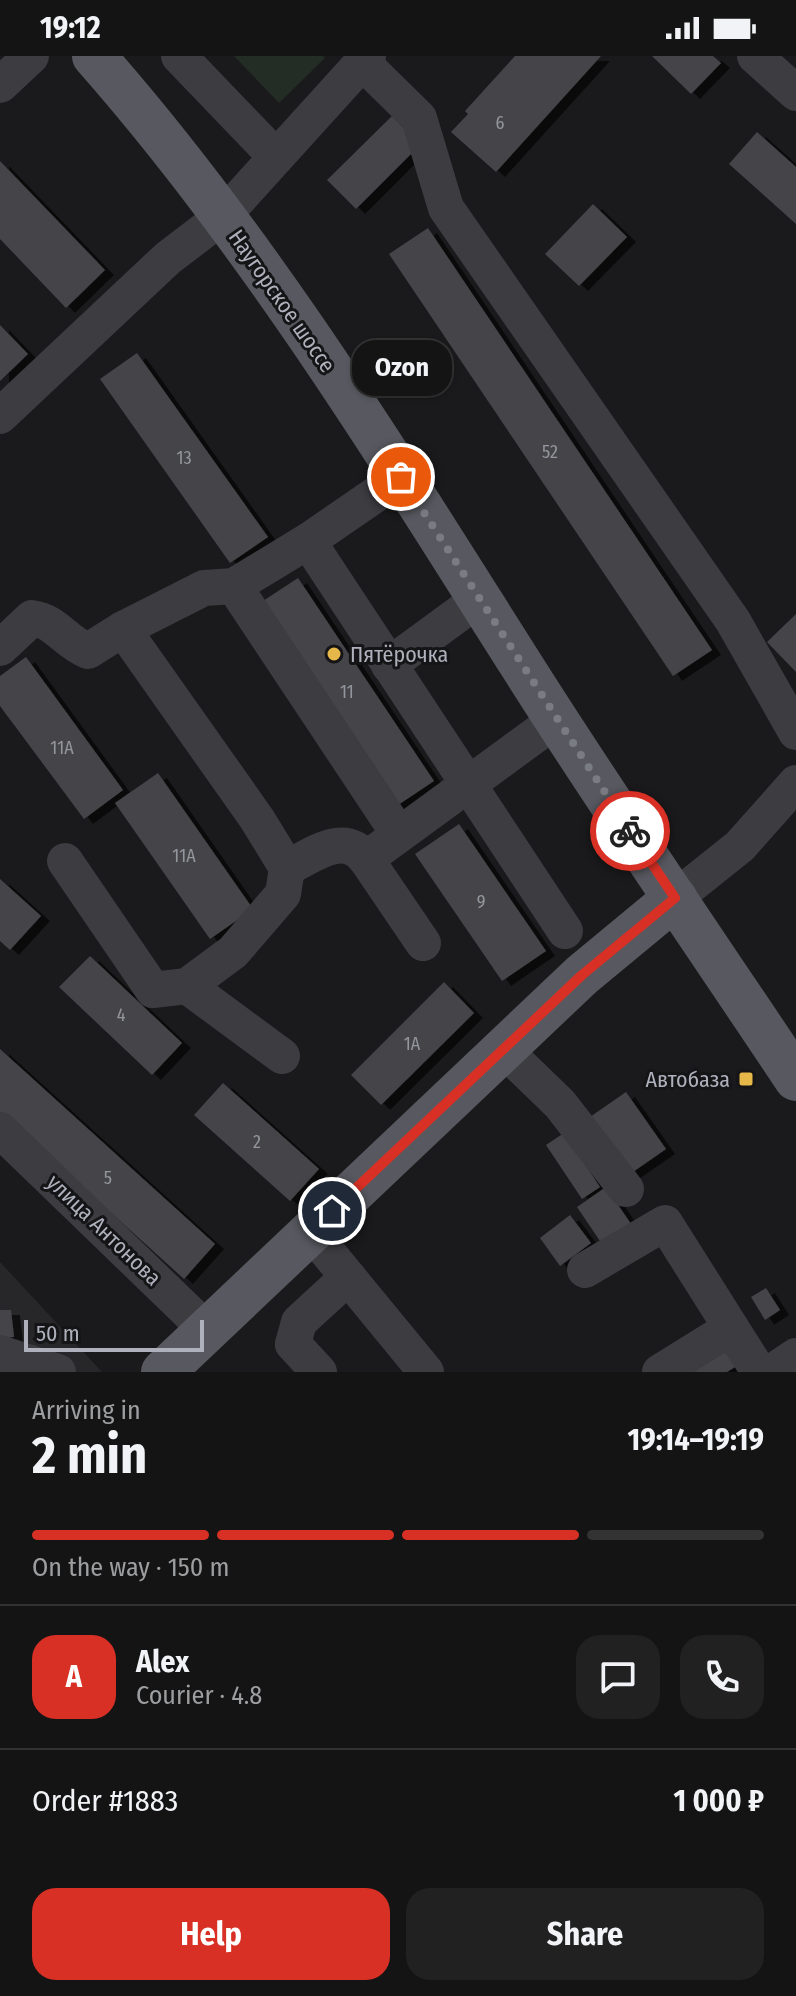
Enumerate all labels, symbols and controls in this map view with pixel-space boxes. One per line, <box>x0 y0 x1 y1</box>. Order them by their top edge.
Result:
text: 19:12 <box>40 10 101 46</box>
house number: 6 <box>496 112 505 134</box>
street label: Наугорское шоссе <box>223 224 341 378</box>
callout: Ozon <box>351 341 451 397</box>
text: Ozon <box>375 352 429 383</box>
house number: 52 <box>542 441 558 463</box>
pin <box>367 443 435 511</box>
house number: 13 <box>176 447 192 469</box>
icon: bag <box>379 455 423 499</box>
place label: Пятёрочка <box>350 641 448 668</box>
marker: Пятёрочка <box>325 645 343 663</box>
house number: 11 <box>340 681 354 703</box>
house number: 11А <box>50 737 74 759</box>
courier <box>590 791 670 871</box>
icon: bike <box>608 809 652 853</box>
house number: 11А <box>172 845 196 867</box>
house number: 9 <box>477 891 485 913</box>
house number: 4 <box>117 1004 126 1026</box>
house number: 1А <box>404 1033 421 1055</box>
place label: Автобаза <box>646 1066 730 1093</box>
marker: Автобаза <box>737 1070 755 1088</box>
house number: 2 <box>253 1131 261 1153</box>
house number: 5 <box>104 1167 112 1189</box>
street label: улица Антонова <box>41 1169 167 1291</box>
pin <box>298 1177 366 1245</box>
icon: home <box>310 1189 354 1233</box>
scale bar <box>24 1316 204 1352</box>
text: 50 m <box>36 1320 80 1347</box>
text: Arriving in <box>32 1395 141 1426</box>
text: 19:14–19:19 <box>627 1422 764 1458</box>
text: 2 min <box>32 1424 147 1487</box>
text: On the way · 150 m <box>32 1552 229 1583</box>
button: chat <box>576 1635 660 1719</box>
button: phone <box>680 1635 764 1719</box>
text: Alex <box>136 1644 189 1680</box>
text: A <box>66 1659 82 1695</box>
text: Courier · 4.8 <box>136 1680 262 1711</box>
text: Order #1883 <box>32 1783 178 1819</box>
text: 1 000 ₽ <box>673 1783 764 1819</box>
button: Help <box>32 1888 390 1980</box>
button: Share <box>406 1888 764 1980</box>

